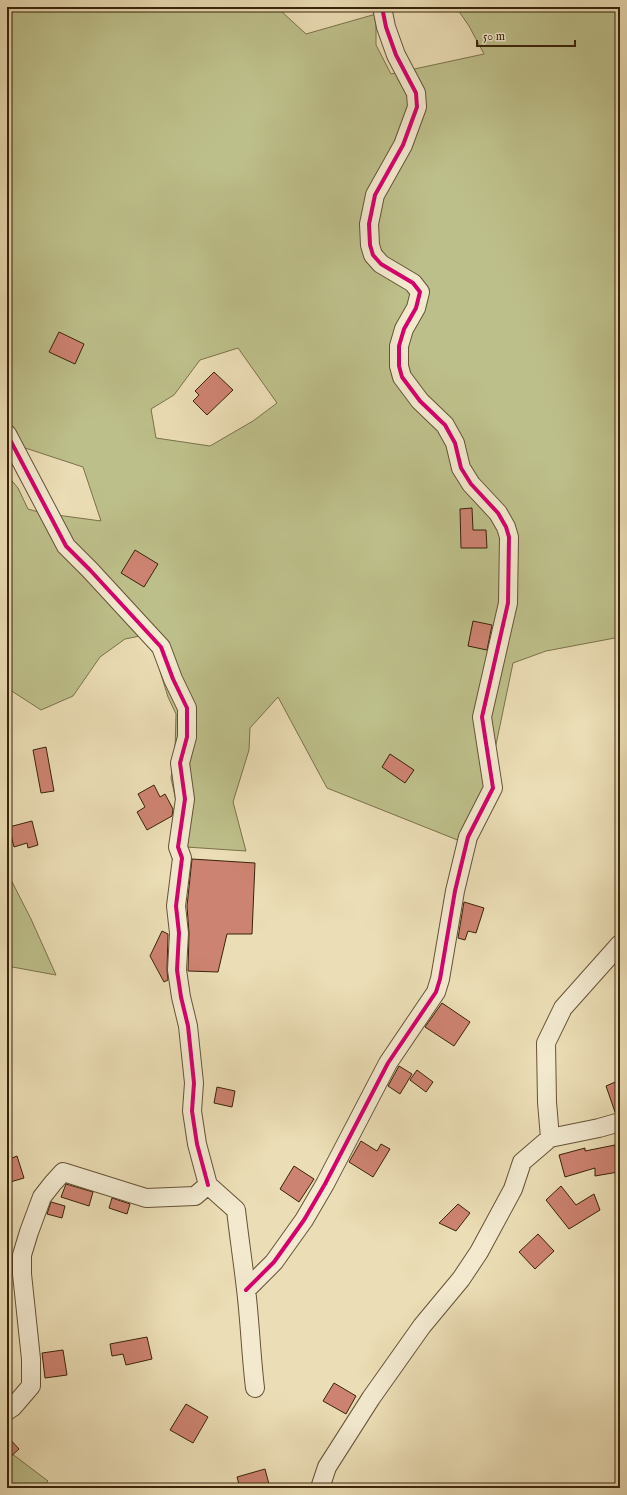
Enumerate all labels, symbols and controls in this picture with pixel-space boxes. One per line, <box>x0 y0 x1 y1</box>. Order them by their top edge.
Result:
scale bar <box>477 22 575 48</box>
text: 50 m <box>483 29 505 44</box>

